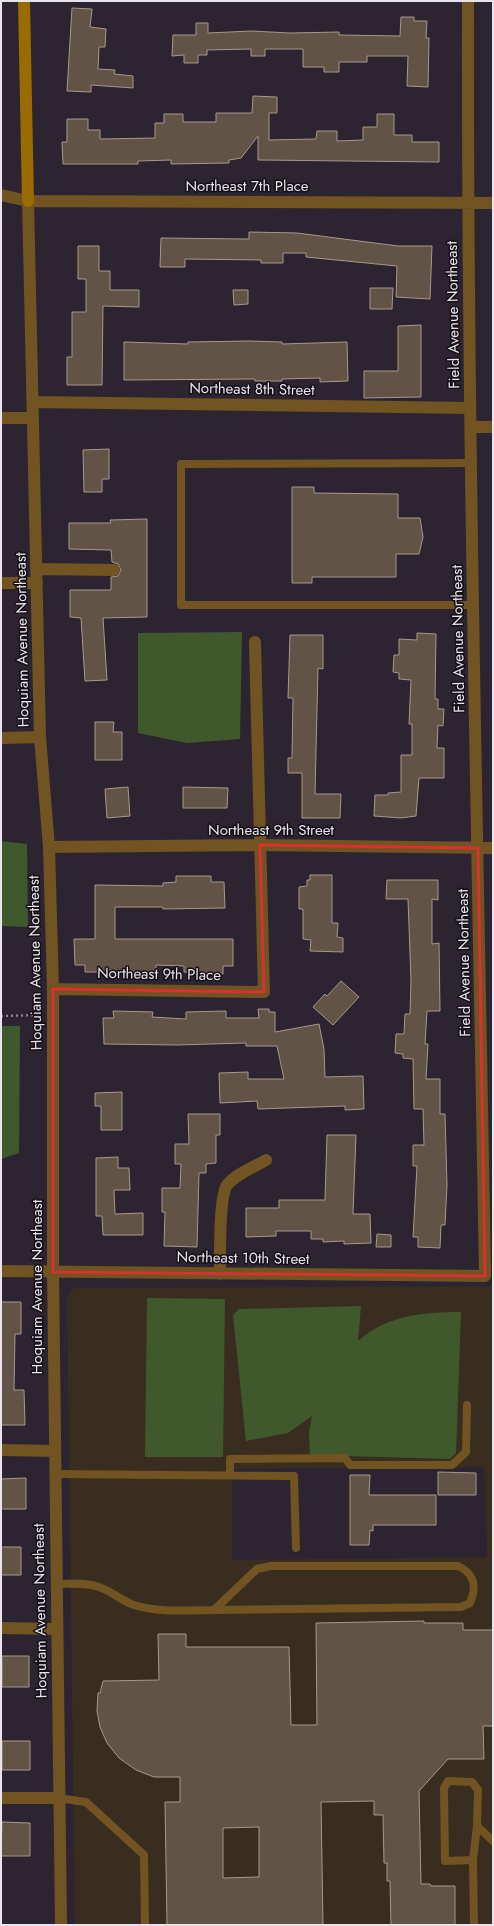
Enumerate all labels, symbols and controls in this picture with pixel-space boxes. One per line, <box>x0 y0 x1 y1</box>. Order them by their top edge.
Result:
street label: Northeast 7th Place <box>185 175 309 197</box>
street label: Field Avenue Northeast <box>441 240 465 389</box>
street label: Northeast 8th Street <box>189 377 315 401</box>
street label: Hoquiam Avenue Northeast <box>9 552 35 728</box>
street label: Field Avenue Northeast <box>446 564 470 713</box>
street label: Northeast 9th Street <box>208 819 334 841</box>
street label: Hoquiam Avenue Northeast <box>22 875 48 1051</box>
street label: Field Avenue Northeast <box>452 888 476 1037</box>
street label: Northeast 9th Place <box>97 962 221 986</box>
street label: Hoquiam Avenue Northeast <box>26 1199 48 1374</box>
street label: Northeast 10th Street <box>176 1246 310 1270</box>
street label: Hoquiam Avenue Northeast <box>27 1523 53 1699</box>

